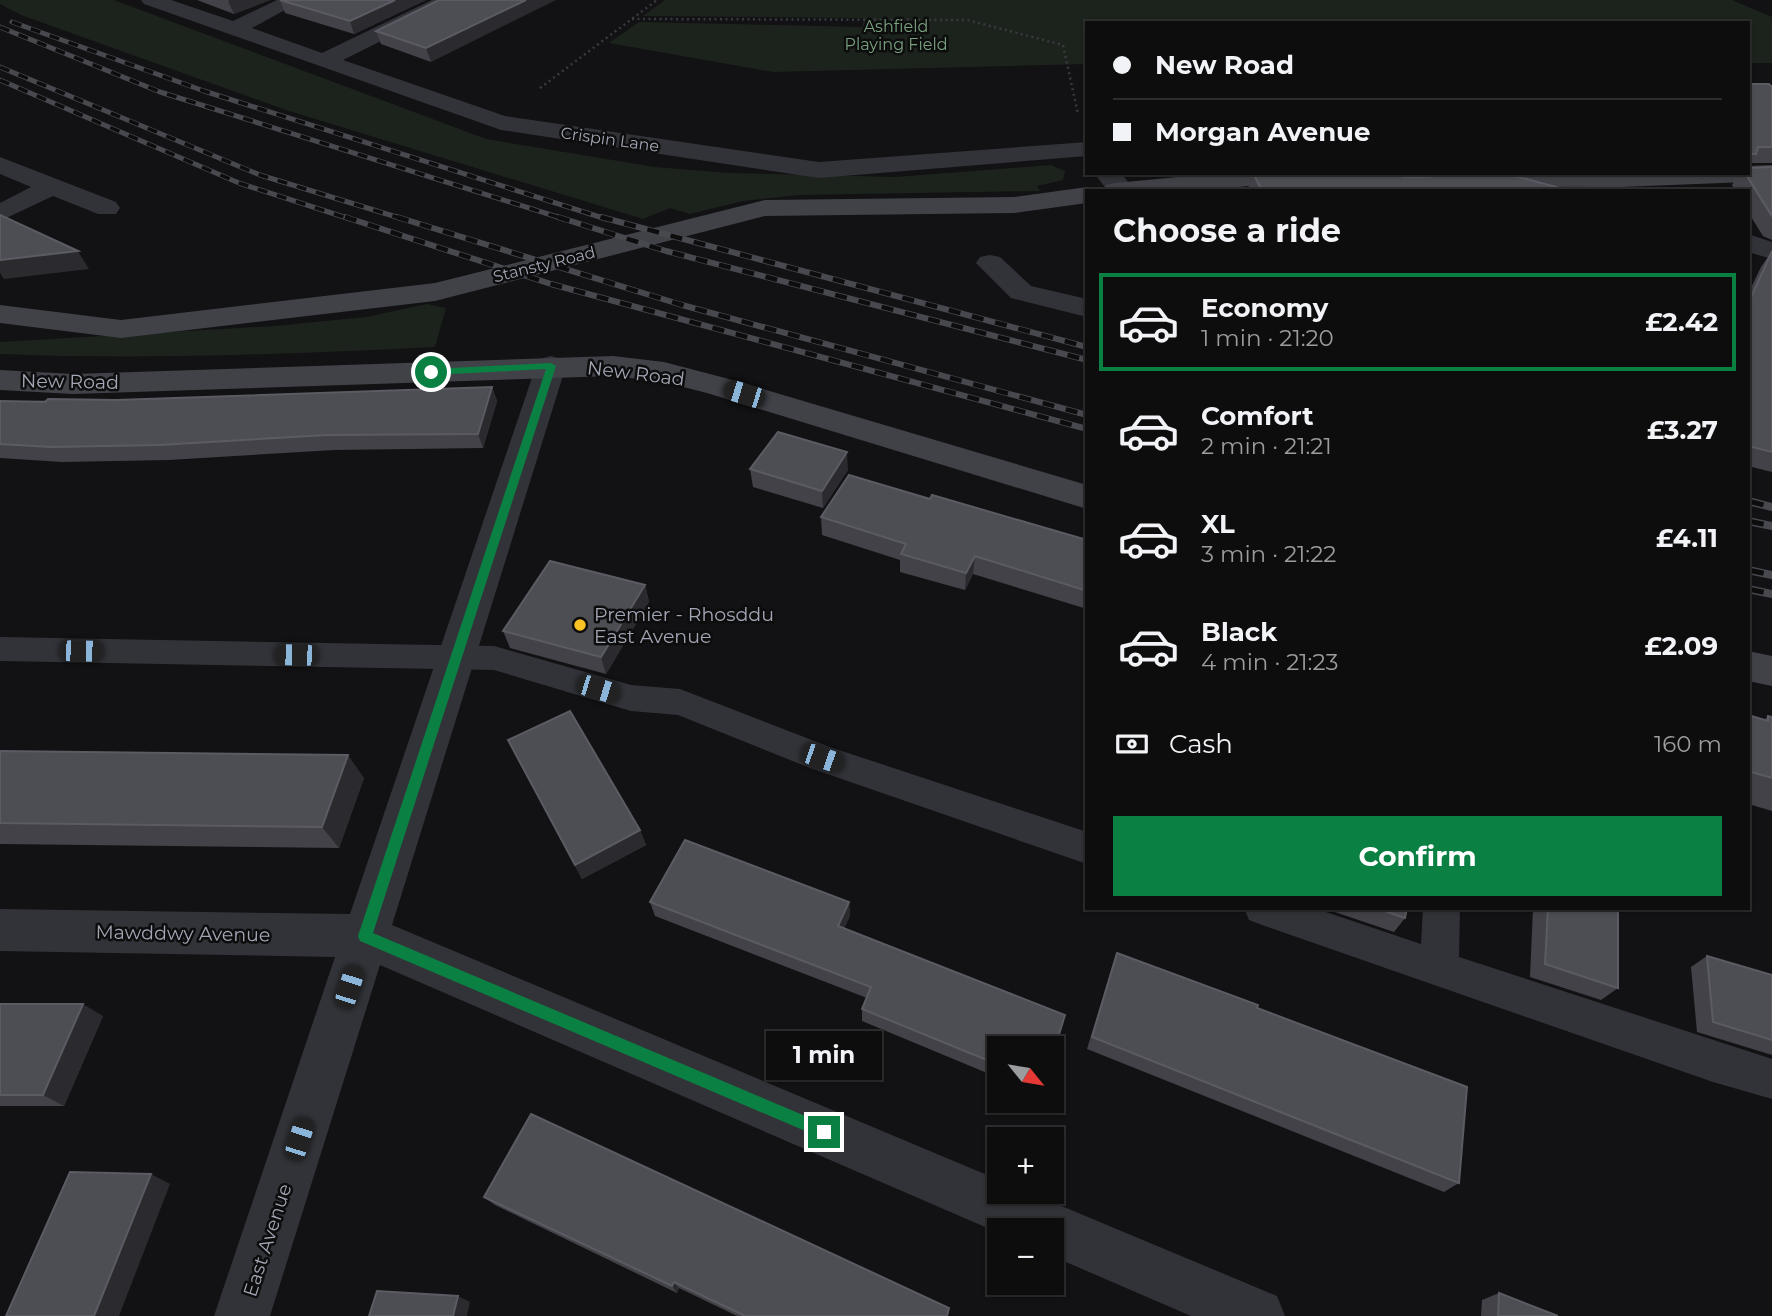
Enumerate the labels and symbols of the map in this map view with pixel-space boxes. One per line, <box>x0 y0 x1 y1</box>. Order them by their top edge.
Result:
park label: Ashfield Playing Field <box>844 17 948 54</box>
street label: Crispin Lane <box>559 123 660 156</box>
street label: Stansty Road <box>491 243 597 286</box>
route start <box>415 356 447 388</box>
street label: New Road <box>586 356 686 391</box>
street label: New Road <box>21 369 119 394</box>
car <box>721 378 768 410</box>
place label: Premier - Rhosddu East Avenue <box>594 603 774 648</box>
marker: Premier - Rhosddu East Avenue <box>572 617 588 633</box>
car <box>60 640 103 662</box>
car <box>275 644 318 666</box>
car <box>575 673 622 705</box>
car <box>799 741 846 775</box>
street label: Mawddwy Avenue <box>95 920 271 947</box>
car <box>333 964 366 1010</box>
callout: 1 min <box>766 1030 882 1080</box>
north arrow <box>987 1036 1064 1113</box>
car <box>283 1116 316 1162</box>
route end <box>808 1116 840 1148</box>
street label: East Avenue <box>238 1181 297 1300</box>

